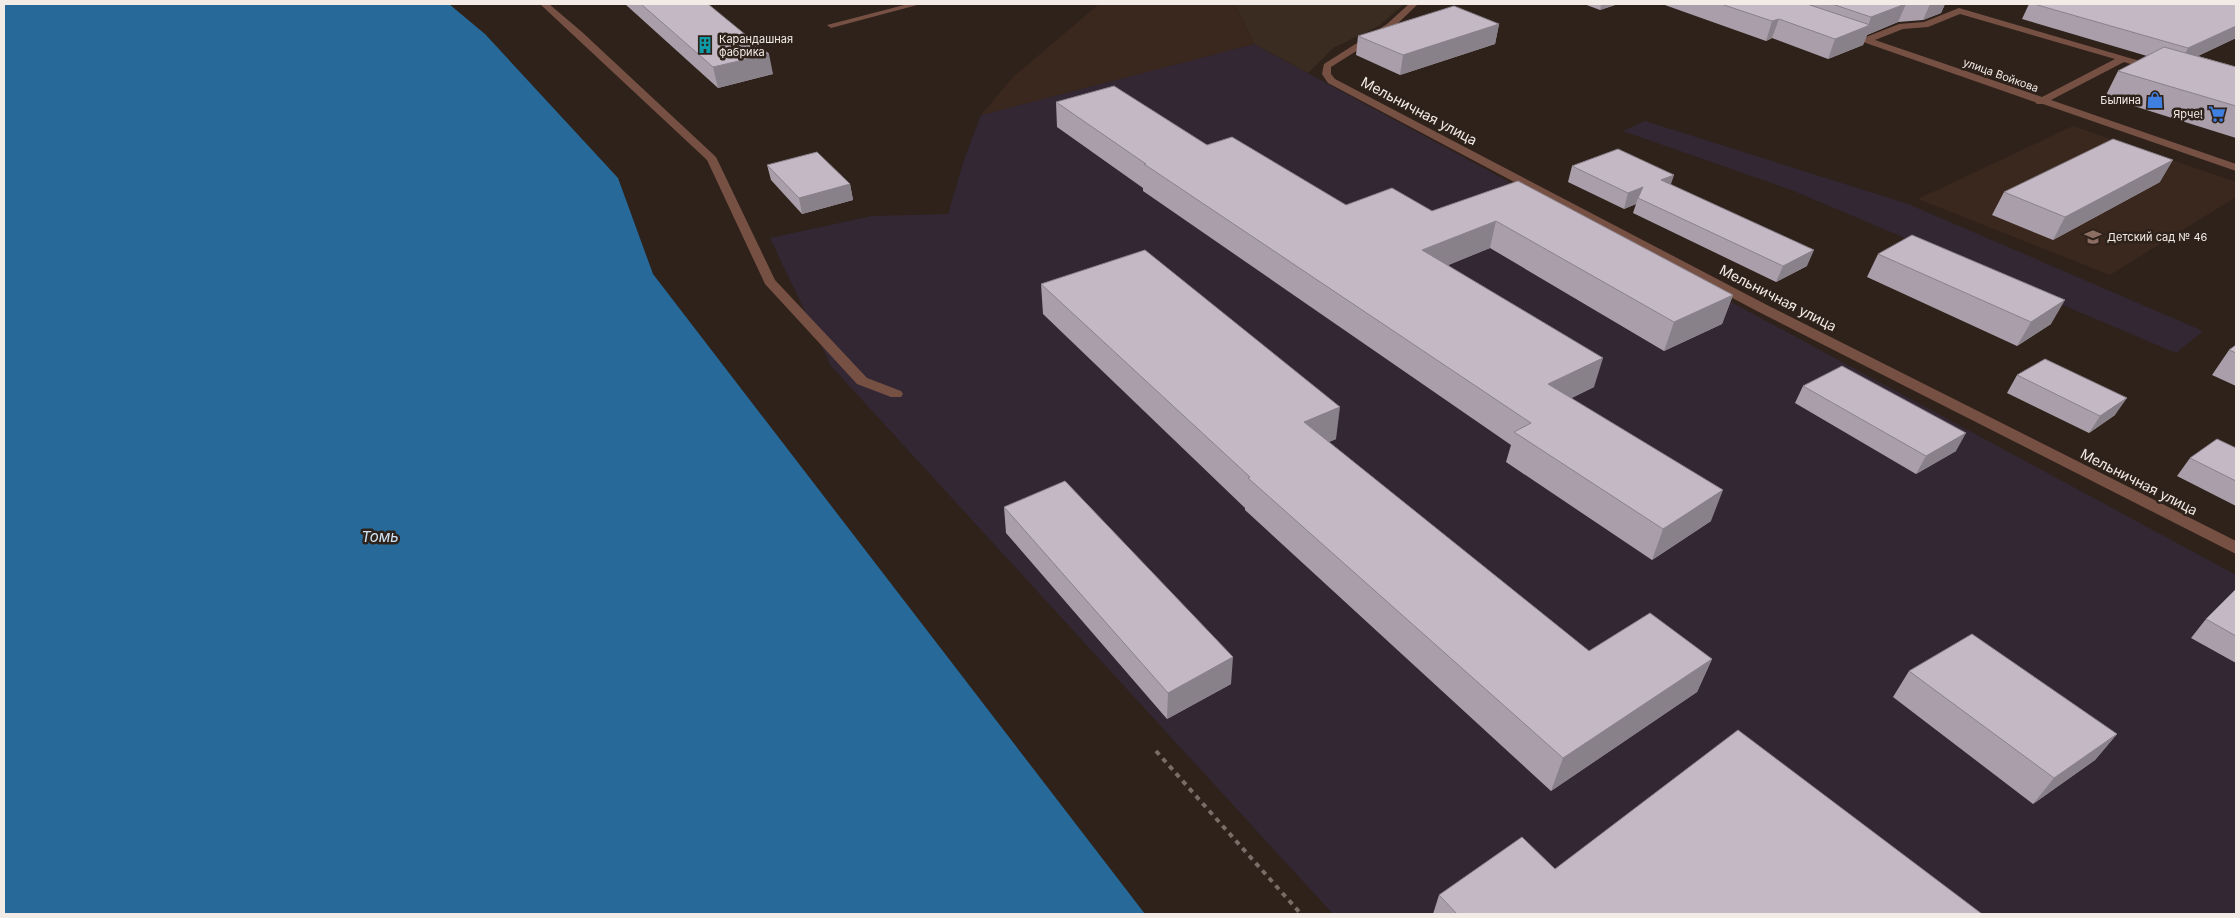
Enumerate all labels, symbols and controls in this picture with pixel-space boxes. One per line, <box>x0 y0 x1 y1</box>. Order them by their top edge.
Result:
place label: Карандашная фабрика <box>719 32 793 59</box>
building icon: Карандашная фабрика <box>695 35 715 55</box>
street label: улица Войкова <box>1961 55 2041 95</box>
street label: Мельничная улица <box>1358 73 1480 148</box>
shop icon: Былина <box>2145 90 2165 110</box>
place label: Былина <box>2100 93 2141 107</box>
supermarket icon: Ярче! <box>2207 104 2227 124</box>
place label: Ярче! <box>2173 107 2203 121</box>
school or university icon: Детский сад № 46 <box>2083 227 2103 247</box>
place label: Детский сад № 46 <box>2107 230 2208 244</box>
street label: Мельничная улица <box>1717 261 1840 334</box>
street label: Мельничная улица <box>2078 445 2201 518</box>
water label: Томь <box>361 527 399 546</box>

